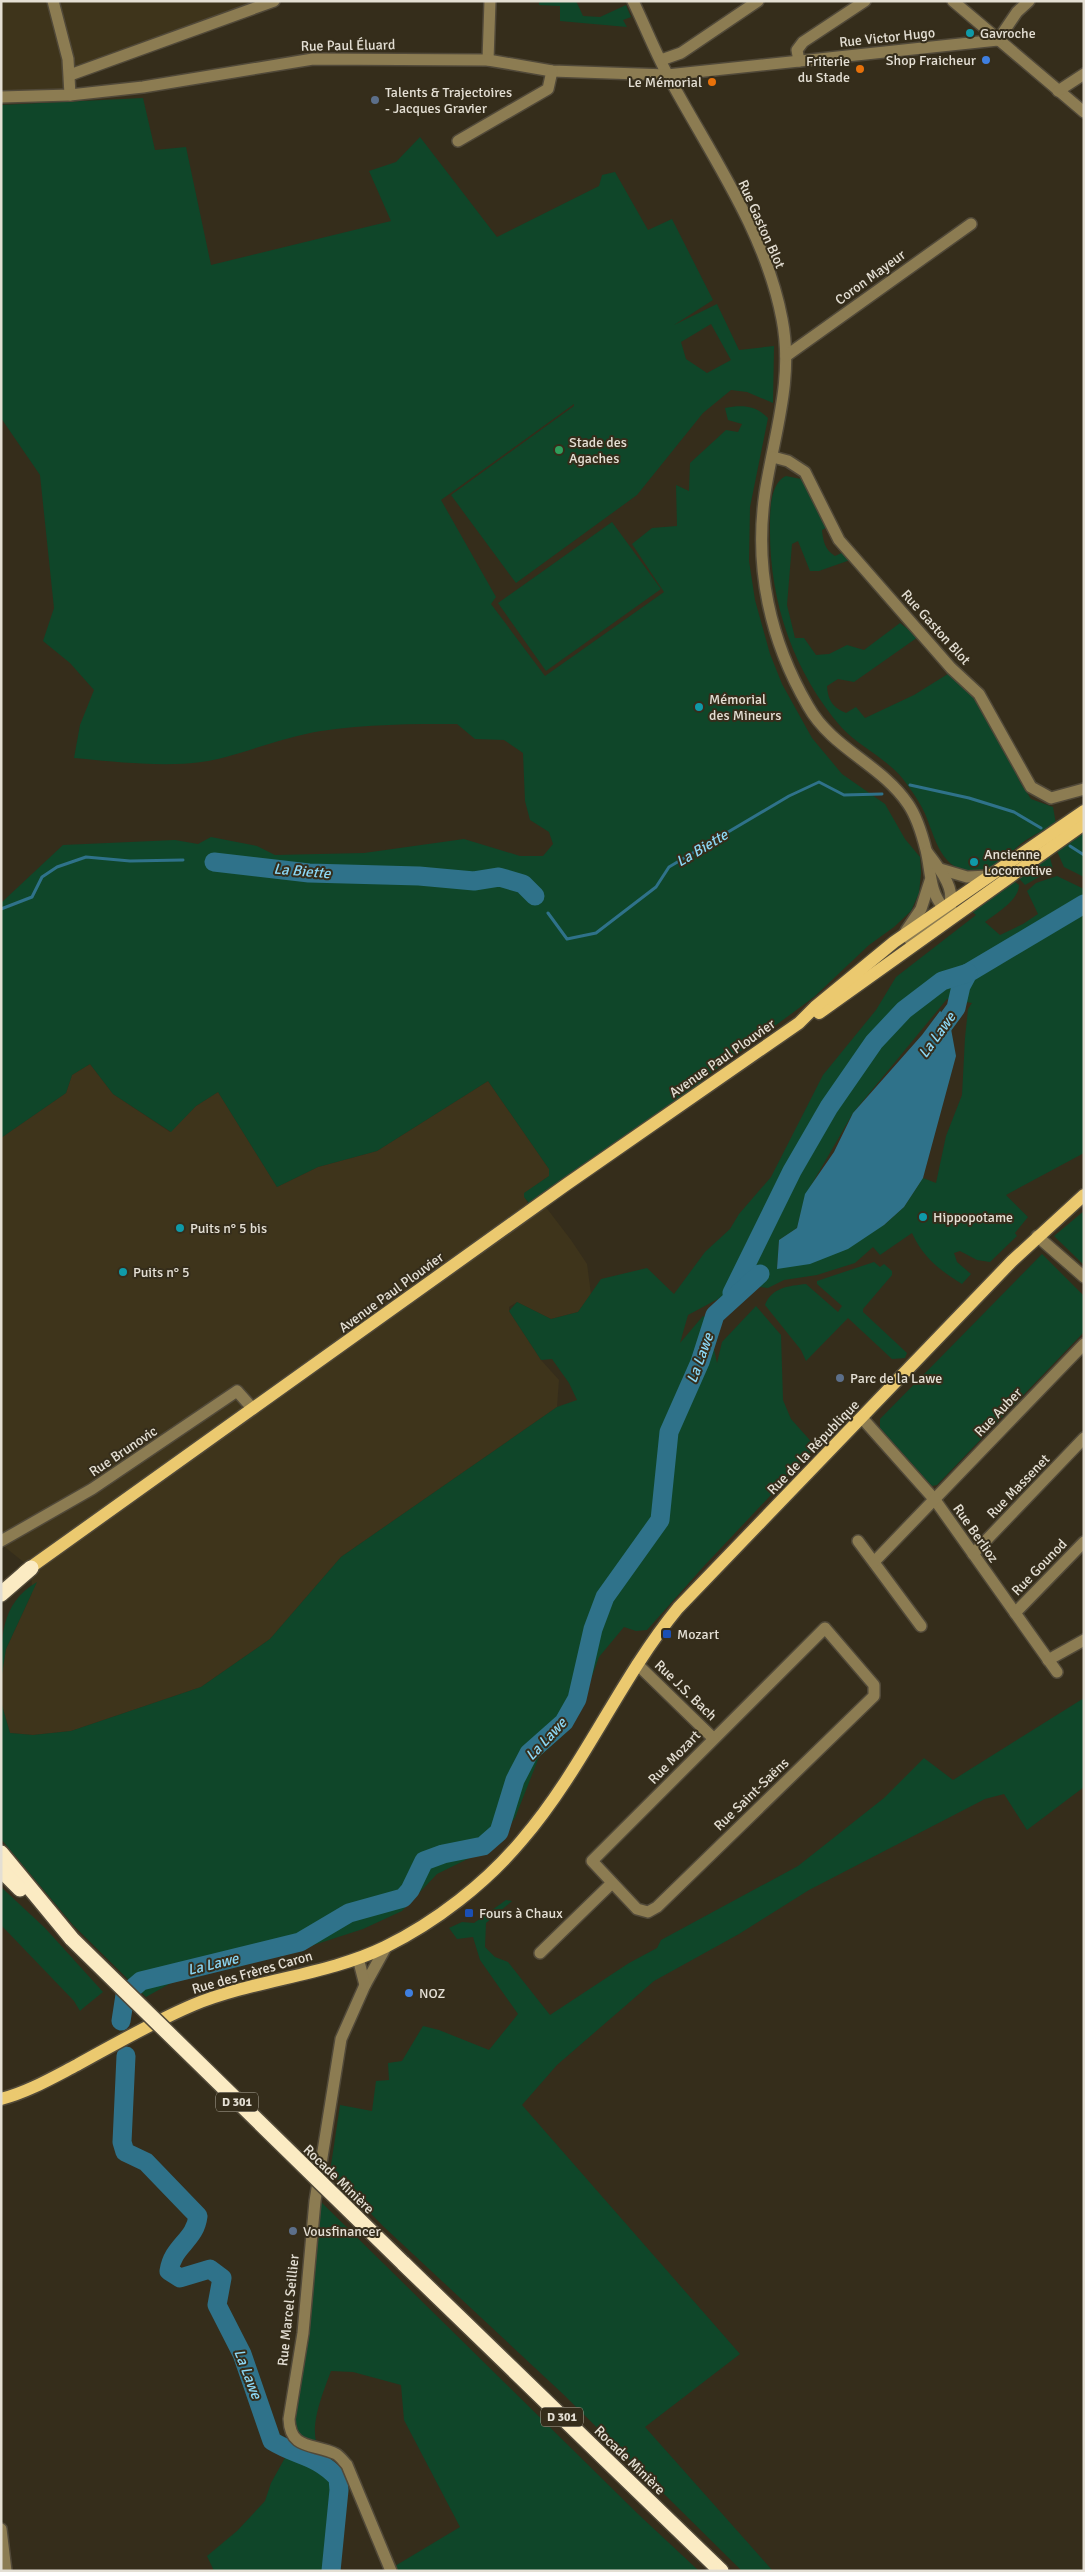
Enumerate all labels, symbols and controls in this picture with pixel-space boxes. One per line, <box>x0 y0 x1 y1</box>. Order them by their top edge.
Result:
street label: Rue Victor Hugo <box>838 24 936 51</box>
place label: Gavroche <box>980 25 1036 42</box>
marker: Gavroche <box>964 27 976 39</box>
street label: Rue Paul Éluard <box>301 36 395 55</box>
place label: Shop Fraicheur <box>886 52 977 69</box>
place label: Friterie du Stade <box>798 53 850 86</box>
marker: Shop Fraicheur <box>980 54 992 66</box>
marker: Friterie du Stade <box>854 63 866 75</box>
place label: Le Mémorial <box>628 74 702 91</box>
marker: Le Mémorial <box>706 76 718 88</box>
place label: Talents & Trajectoires - Jacques Gravier <box>385 84 512 117</box>
marker: Talents & Trajectoires - Jacques Gravier <box>369 94 381 106</box>
street label: Rue Gaston Blot <box>734 177 789 271</box>
street label: Coron Mayeur <box>832 246 910 309</box>
place label: Stade des Agaches <box>569 434 627 467</box>
marker: Stade des Agaches <box>553 444 565 456</box>
street label: Rue Gaston Blot <box>897 586 974 669</box>
place label: Mémorial des Mineurs <box>709 691 781 724</box>
marker: Mémorial des Mineurs <box>693 701 705 713</box>
water label: La Biette <box>673 825 732 870</box>
place label: Ancienne Locomotive <box>984 846 1052 879</box>
marker: Ancienne Locomotive <box>968 856 980 868</box>
water label: La Biette <box>273 860 333 883</box>
water label: La Lawe <box>914 1008 960 1061</box>
street label: Avenue Paul Plouvier <box>666 1015 779 1101</box>
place label: Hippopotame <box>933 1209 1013 1226</box>
marker: Hippopotame <box>917 1211 929 1223</box>
place label: Puits n° 5 bis <box>190 1220 267 1237</box>
marker: Puits n° 5 bis <box>174 1222 186 1234</box>
street label: Avenue Paul Plouvier <box>336 1248 448 1336</box>
place label: Puits n° 5 <box>133 1264 190 1281</box>
marker: Puits n° 5 <box>117 1266 129 1278</box>
water label: La Lawe <box>683 1329 718 1385</box>
place label: Parc de la Lawe <box>850 1370 942 1387</box>
marker: Parc de la Lawe <box>834 1372 846 1384</box>
street label: Rue Auber <box>971 1384 1026 1440</box>
street label: Rue de la République <box>764 1396 863 1498</box>
street label: Rue Brunovic <box>86 1422 161 1480</box>
street label: Rue Massenet <box>983 1451 1053 1522</box>
street label: Rue Berlioz <box>949 1501 1002 1566</box>
street label: Rue Gounod <box>1008 1536 1071 1599</box>
place label: Mozart <box>677 1626 719 1643</box>
marker: Mozart <box>661 1628 673 1640</box>
street label: Rue J.S. Bach <box>651 1657 720 1724</box>
water label: La Lawe <box>522 1713 571 1764</box>
street label: Rue Mozart <box>645 1727 704 1788</box>
street label: Rue Saint-Saëns <box>710 1754 792 1834</box>
place label: Fours à Chaux <box>479 1905 563 1922</box>
marker: Fours à Chaux <box>463 1907 475 1919</box>
street label: Rue des Frères Caron <box>190 1947 314 1998</box>
water label: La Lawe <box>186 1949 242 1979</box>
place label: NOZ <box>419 1985 445 2002</box>
marker: NOZ <box>403 1987 415 1999</box>
road number: D 301 <box>216 2092 258 2112</box>
street label: Rocade Minière <box>300 2141 378 2217</box>
place label: Vousfinancer <box>303 2223 381 2240</box>
marker: Vousfinancer <box>287 2225 299 2237</box>
street label: Rue Marcel Seillier <box>274 2252 303 2367</box>
water label: La Lawe <box>230 2347 266 2403</box>
road number: D 301 <box>541 2408 583 2426</box>
street label: Rocade Minière <box>591 2422 669 2498</box>

